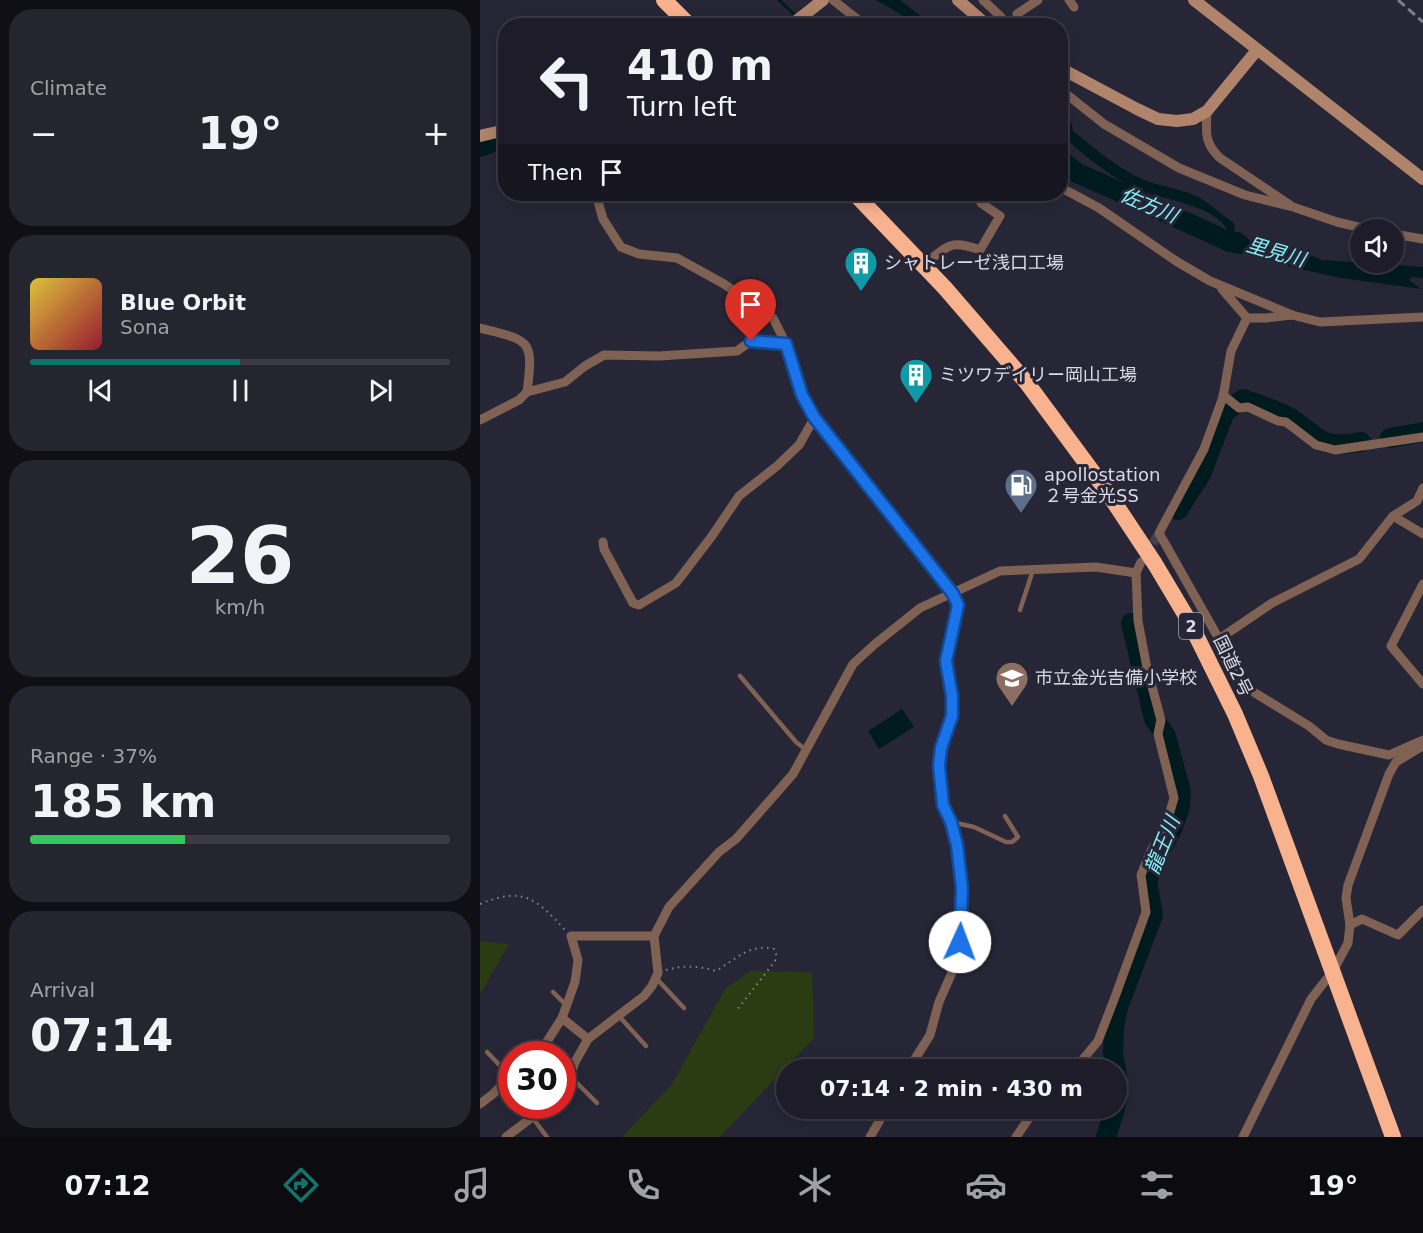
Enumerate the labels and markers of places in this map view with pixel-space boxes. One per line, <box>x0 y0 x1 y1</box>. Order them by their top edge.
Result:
building icon: シャトレーゼ浅口工場 <box>843 245 879 292</box>
place label: シャトレーゼ浅口工場 <box>884 252 1064 273</box>
pin <box>725 279 776 341</box>
building icon: ミツワデイリー岡山工場 <box>898 357 934 404</box>
place label: ミツワデイリー岡山工場 <box>939 364 1137 385</box>
place label: apollostation ２号金光SS <box>1044 464 1160 506</box>
fuel station icon: apollostation ２号金光SS <box>1003 467 1039 514</box>
school or university icon: 市立金光吉備小学校 <box>994 660 1030 707</box>
place label: 市立金光吉備小学校 <box>1035 667 1197 688</box>

